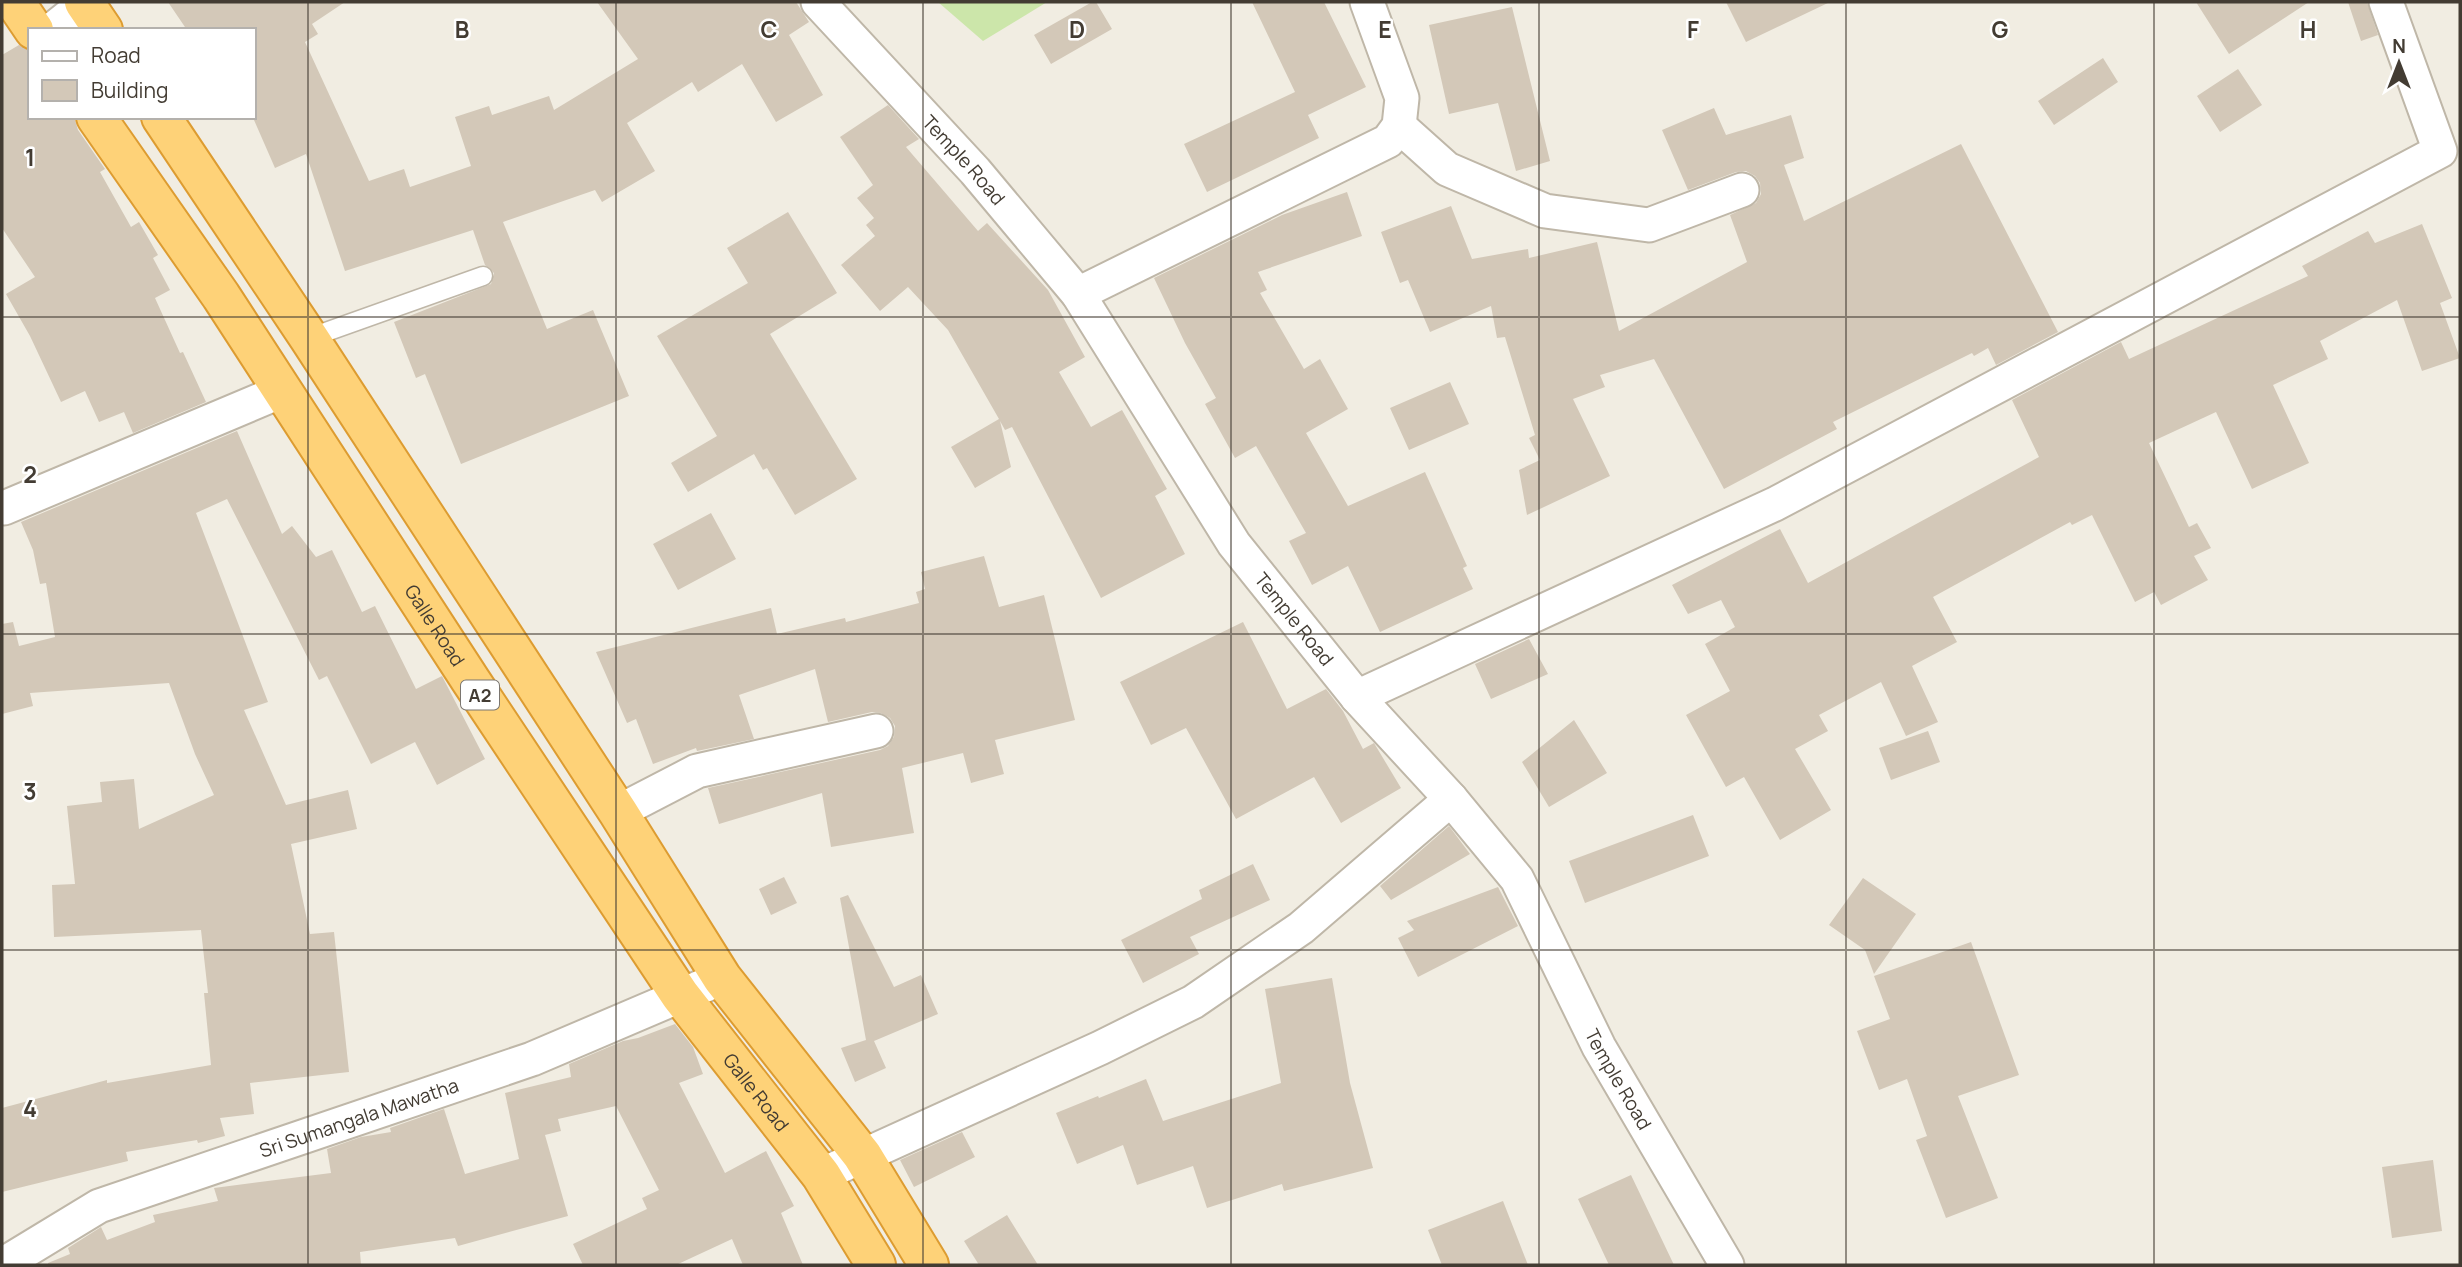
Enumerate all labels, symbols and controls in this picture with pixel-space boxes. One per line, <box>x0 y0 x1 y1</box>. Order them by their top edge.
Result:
text: B <box>455 13 469 45</box>
text: C <box>761 13 778 45</box>
text: D <box>1069 13 1085 45</box>
text: E <box>1378 13 1392 45</box>
text: F <box>1687 13 1699 45</box>
text: G <box>1992 13 2009 45</box>
text: H <box>2300 13 2316 45</box>
legend <box>28 28 256 119</box>
north arrow <box>2364 28 2434 98</box>
text: N <box>2392 33 2406 59</box>
text: Road <box>91 41 141 69</box>
text: Building <box>91 76 168 104</box>
street label: Temple Road <box>917 109 1011 210</box>
text: 1 <box>25 141 35 173</box>
text: 2 <box>23 458 37 490</box>
street label: Temple Road <box>1249 567 1340 671</box>
street label: Galle Road <box>399 579 471 671</box>
road number: A2 <box>461 680 499 710</box>
text: 3 <box>23 775 37 807</box>
street label: Temple Road <box>1579 1025 1658 1134</box>
street label: Galle Road <box>717 1048 795 1137</box>
street label: Sri Sumangala Mawatha <box>256 1072 462 1164</box>
text: 4 <box>23 1092 37 1124</box>

